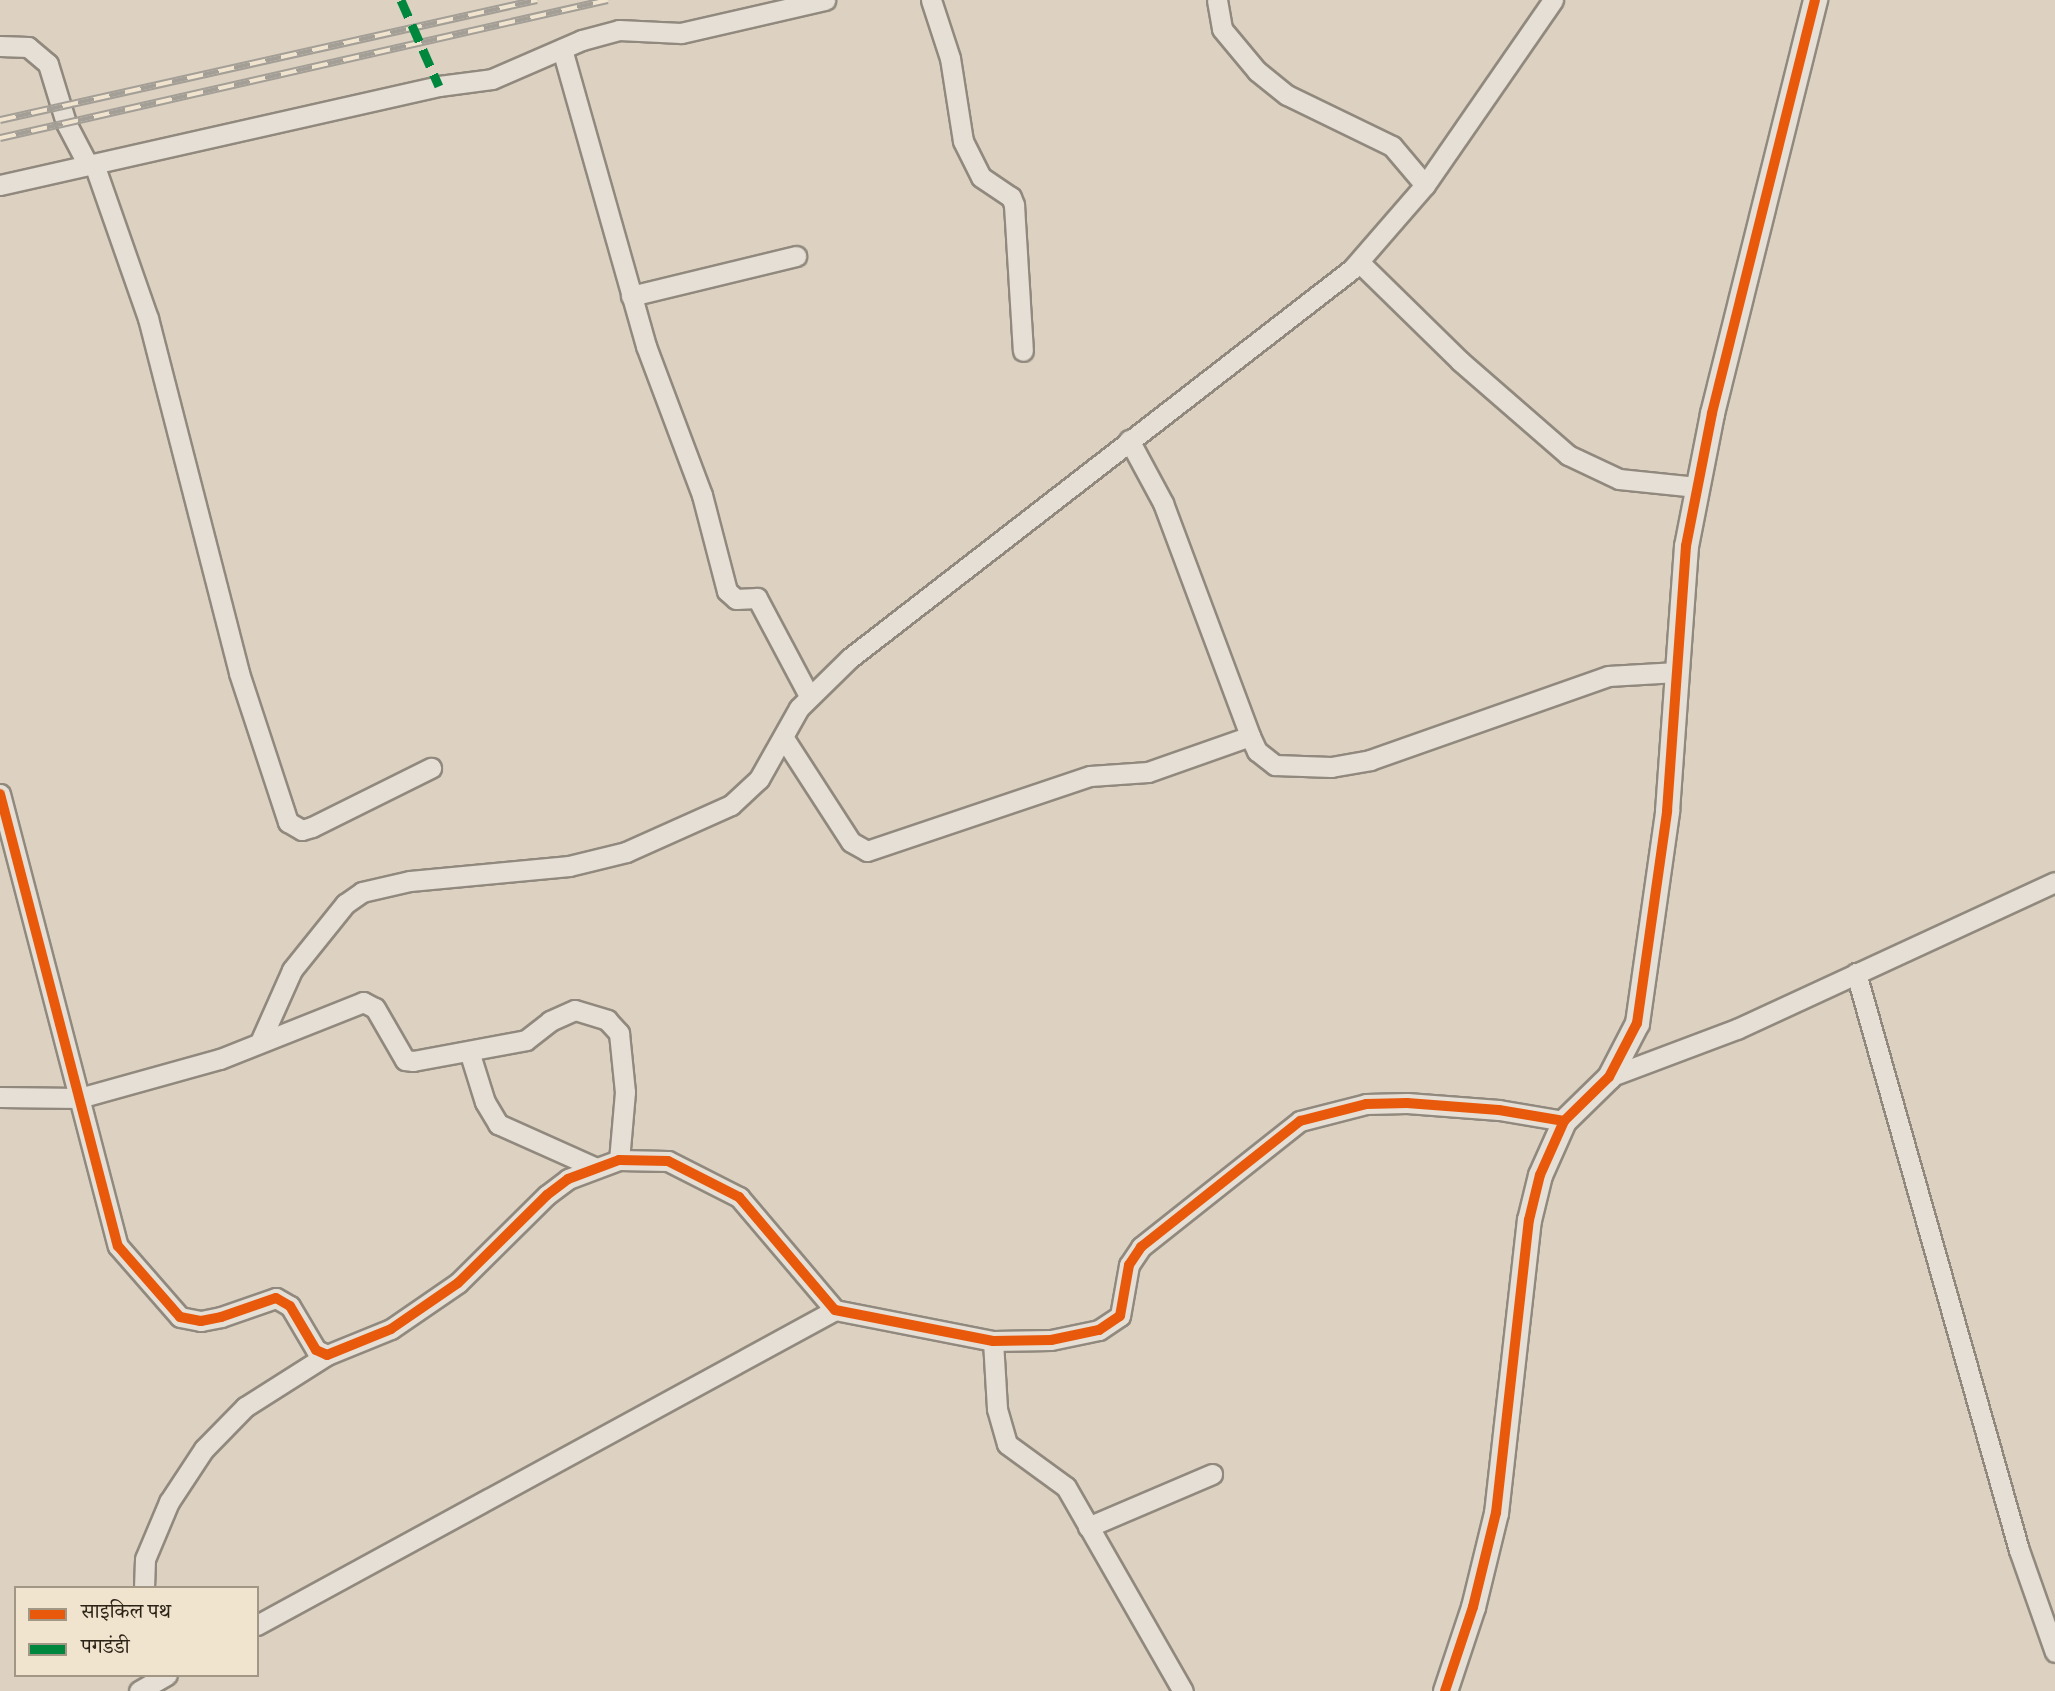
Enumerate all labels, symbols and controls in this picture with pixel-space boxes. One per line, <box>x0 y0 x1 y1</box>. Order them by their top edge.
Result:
legend <box>14 1586 259 1677</box>
text: साइकिल पथ <box>81 1598 171 1624</box>
text: पगडंडी <box>81 1633 130 1659</box>

